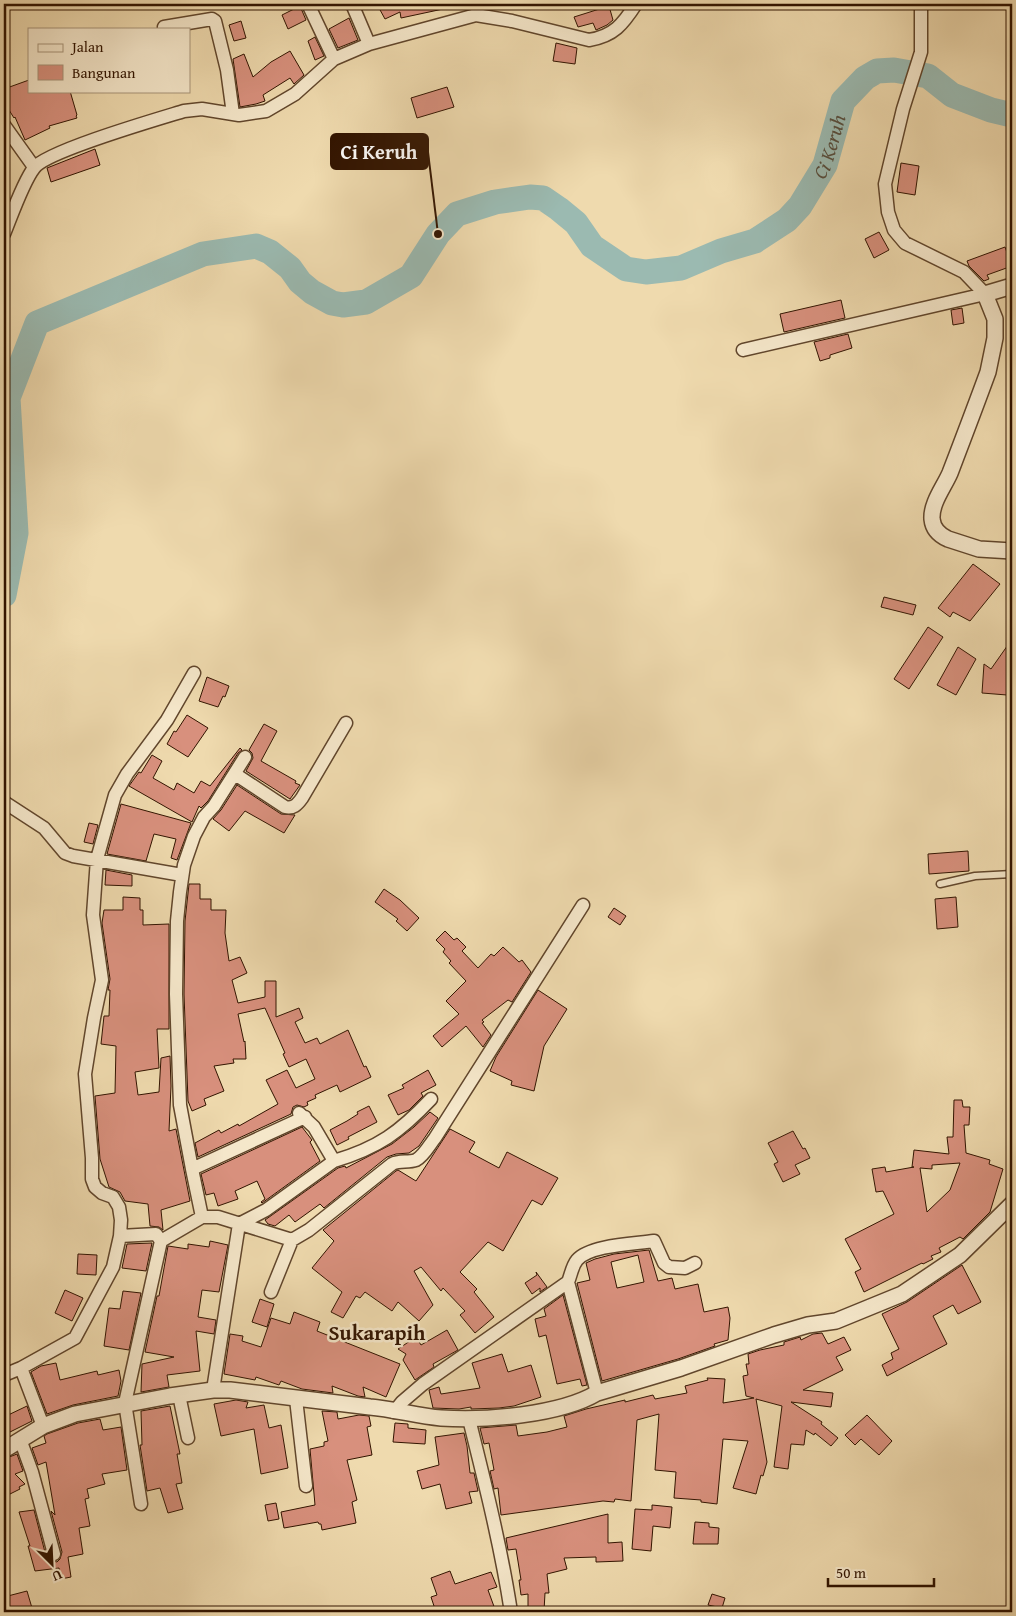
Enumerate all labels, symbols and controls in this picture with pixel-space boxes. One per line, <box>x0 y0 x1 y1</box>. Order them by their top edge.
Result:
legend <box>28 28 190 92</box>
text: Jalan <box>70 36 104 57</box>
text: Bangunan <box>72 62 136 83</box>
water label: Ci Keruh <box>805 111 853 184</box>
callout: Ci Keruh <box>331 134 428 169</box>
text: Ci Keruh <box>341 137 418 166</box>
district label: Sukarapih <box>329 1317 426 1348</box>
north arrow <box>28 1538 78 1588</box>
scale bar <box>828 1556 935 1588</box>
text: 50 m <box>836 1562 867 1583</box>
text: U <box>48 1565 66 1587</box>

